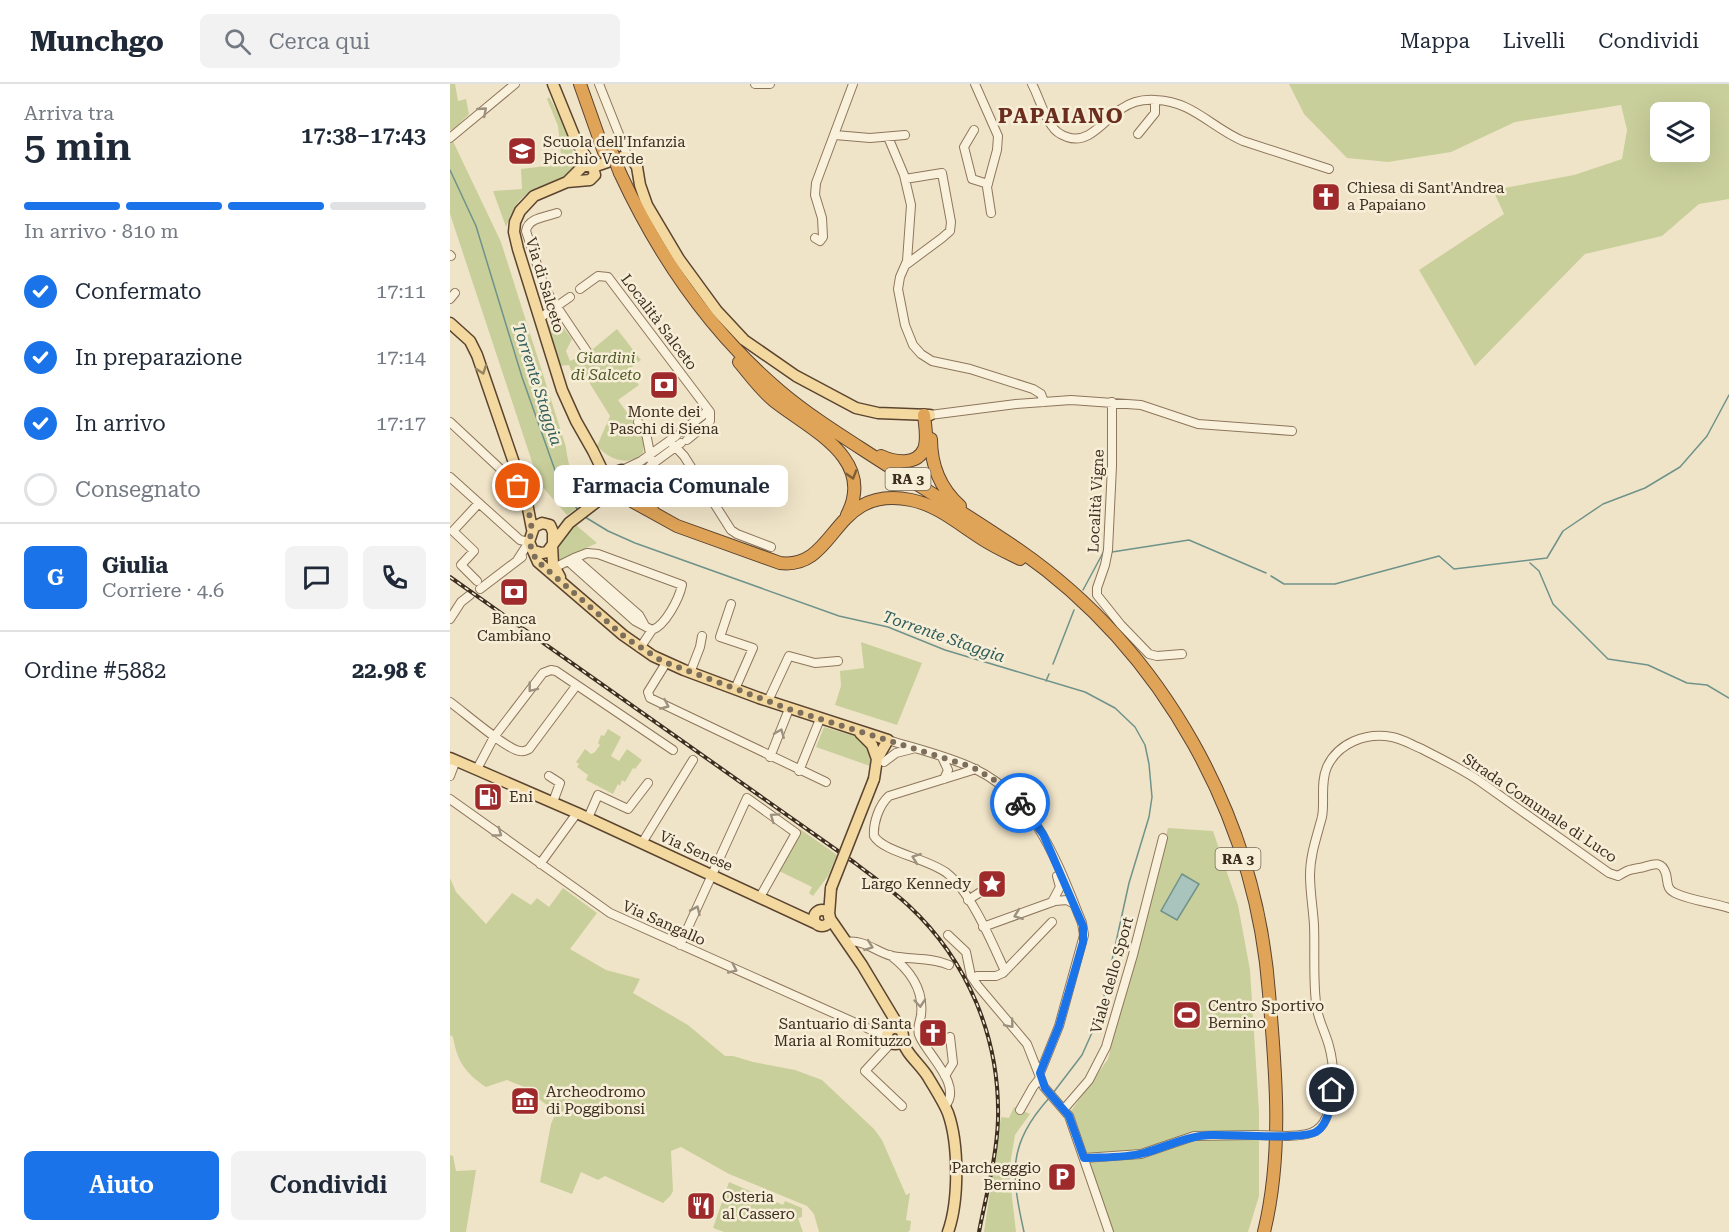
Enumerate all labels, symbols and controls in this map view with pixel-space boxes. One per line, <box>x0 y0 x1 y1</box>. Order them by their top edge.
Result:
search box <box>200 14 620 68</box>
text: Munchgo <box>30 25 164 58</box>
icon: search <box>221 25 254 58</box>
text: Cerca qui <box>269 29 370 54</box>
text: Mappa <box>1400 29 1470 53</box>
text: Livelli <box>1503 29 1565 53</box>
text: Condividi <box>1598 29 1699 53</box>
text: Arriva tra <box>24 101 114 125</box>
map controls <box>1650 102 1710 162</box>
button: layers <box>1650 102 1710 162</box>
district label: PAPAIANO <box>998 104 1124 128</box>
one-way arrow <box>476 107 487 118</box>
text: 17:38–17:43 <box>301 123 426 148</box>
text: 5 min <box>24 124 131 170</box>
place label: Scuola dell'Infanzia Picchio Verde <box>543 133 685 168</box>
school or university icon: Scuola dell'Infanzia Picchio Verde <box>506 135 538 167</box>
place label: Chiesa di Sant'Andrea a Papaiano <box>1347 179 1504 214</box>
church icon: Chiesa di Sant'Andrea a Papaiano <box>1310 181 1342 213</box>
text: In arrivo · 810 m <box>24 219 179 243</box>
street label: Via di Salceto <box>522 235 568 335</box>
street label: Località Salceto <box>617 270 701 374</box>
icon: check <box>24 275 57 308</box>
text: Confermato <box>75 279 201 304</box>
text: 17:11 <box>376 279 426 303</box>
water label: Torrente Staggia <box>509 320 566 448</box>
icon: check <box>24 341 57 374</box>
text: In preparazione <box>75 345 242 370</box>
text: 17:14 <box>376 345 426 369</box>
park label: Giardini di Salceto <box>571 349 641 384</box>
one-way arrow <box>475 364 488 375</box>
bank icon: Monte dei Paschi di Siena <box>648 369 680 401</box>
place label: Monte dei Paschi di Siena <box>609 403 719 438</box>
icon: check <box>24 407 57 440</box>
text: In arrivo <box>75 411 166 436</box>
text: 17:17 <box>376 411 426 435</box>
street label: Località Vigne <box>1084 449 1108 553</box>
pin <box>492 460 543 511</box>
callout: Farmacia Comunale <box>554 465 788 507</box>
road number: RA 3 <box>886 468 930 490</box>
icon: bag <box>501 469 534 502</box>
one-way arrow <box>845 469 857 480</box>
text: Farmacia Comunale <box>572 474 770 498</box>
text: Consegnato <box>75 477 201 502</box>
button: chat <box>285 546 348 609</box>
button: phone <box>363 546 426 609</box>
text: Giulia <box>102 553 168 578</box>
text: G <box>47 565 64 590</box>
bank icon: Banca Cambiano <box>498 576 530 608</box>
text: Corriere · 4.6 <box>102 578 224 602</box>
water label: Torrente Staggia <box>880 607 1008 666</box>
place label: Banca Cambiano <box>477 610 551 645</box>
text: Ordine #5882 <box>24 658 166 683</box>
text: 22.98 € <box>352 658 426 683</box>
one-way arrow <box>528 682 539 693</box>
one-way arrow <box>659 698 670 710</box>
one-way arrow <box>773 728 785 739</box>
street label: Strada Comunale di Luco <box>1459 750 1621 866</box>
courier <box>990 773 1050 833</box>
fuel station icon: Eni <box>472 781 504 813</box>
icon: bike <box>1004 787 1037 820</box>
place label: Eni <box>509 788 533 806</box>
one-way arrow <box>769 814 780 825</box>
one-way arrow <box>491 826 502 837</box>
street label: Via Senese <box>657 827 735 875</box>
road number: RA 3 <box>1216 848 1260 870</box>
one-way arrow <box>911 852 922 865</box>
place icon: Largo Kennedy <box>976 868 1008 900</box>
place label: Largo Kennedy <box>861 875 971 893</box>
street label: Via Sangallo <box>620 897 708 949</box>
one-way arrow <box>689 906 701 917</box>
one-way arrow <box>1013 907 1024 920</box>
street label: Viale dello Sport <box>1087 914 1137 1035</box>
one-way arrow <box>863 939 874 951</box>
one-way arrow <box>727 962 738 974</box>
place label: Centro Sportivo Bernino <box>1208 997 1324 1032</box>
one-way arrow <box>913 999 926 1008</box>
sports icon: Centro Sportivo Bernino <box>1171 999 1203 1031</box>
place label: Santuario di Santa Maria al Romituzzo <box>774 1015 912 1050</box>
church icon: Santuario di Santa Maria al Romituzzo <box>917 1017 949 1049</box>
one-way arrow <box>1003 1017 1014 1028</box>
pin <box>1306 1064 1357 1115</box>
icon: home <box>1315 1073 1348 1106</box>
place label: Archeodromo di Poggibonsi <box>546 1083 646 1118</box>
museum icon: Archeodromo di Poggibonsi <box>509 1085 541 1117</box>
button: Aiuto <box>24 1151 219 1220</box>
button: Condividi <box>231 1151 426 1220</box>
place label: Parchegggio Bernino <box>952 1159 1041 1194</box>
parking icon: Parchegggio Bernino <box>1046 1161 1078 1193</box>
place label: Osteria al Cassero <box>722 1188 795 1223</box>
restaurant icon: Osteria al Cassero <box>685 1190 717 1222</box>

